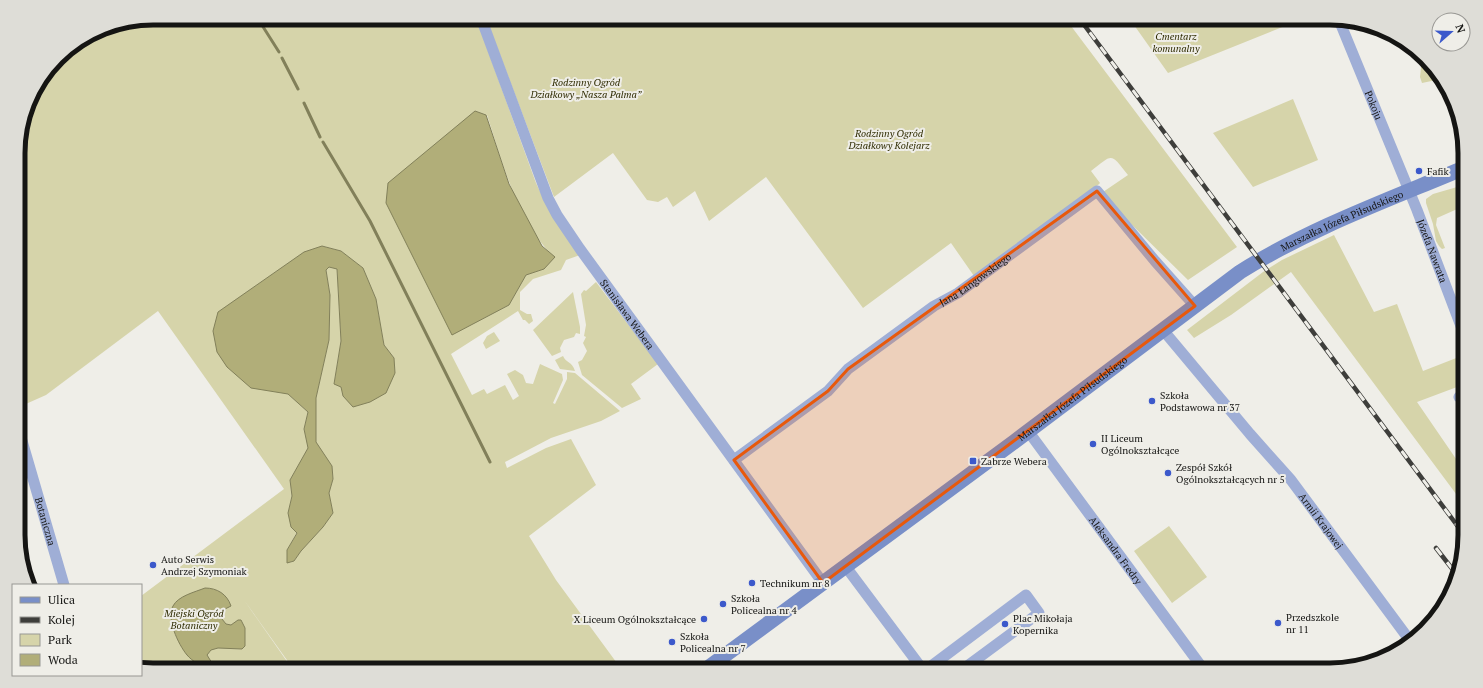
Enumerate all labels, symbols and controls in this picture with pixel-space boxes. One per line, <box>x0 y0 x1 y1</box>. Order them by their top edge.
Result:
north arrow <box>1431 12 1471 52</box>
text: N <box>1452 22 1469 36</box>
park label: Cmentarz komunalny <box>1153 30 1200 55</box>
park label: Rodzinny Ogród Działkowy „Nasza Palma” <box>529 76 642 101</box>
street label: Pokoju <box>1362 89 1386 122</box>
park label: Rodzinny Ogród Działkowy Kolejarz <box>847 127 930 152</box>
place label: Fafik <box>1427 165 1449 178</box>
marker: Fafik <box>1414 166 1424 176</box>
street label: Marszałka Józefa Piłsudskiego <box>1278 187 1406 254</box>
street label: Józefa Nawrata <box>1415 217 1450 284</box>
street label: Jana Łangowskiego <box>937 250 1014 309</box>
street label: Stanisława Webera <box>598 277 657 352</box>
street label: Marszałka Józefa Piłsudskiego <box>1015 352 1130 443</box>
place label: Szkoła Podstawowa nr 37 <box>1160 389 1240 414</box>
marker: Szkoła Podstawowa nr 37 <box>1147 396 1157 406</box>
place label: II Liceum Ogólnokształcące <box>1101 432 1179 457</box>
marker: II Liceum Ogólnokształcące <box>1088 439 1098 449</box>
place label: Zabrze Webera <box>981 455 1047 468</box>
marker: Zabrze Webera <box>968 456 978 466</box>
place label: Zespół Szkół Ogólnokształcących nr 5 <box>1176 461 1285 486</box>
marker: Zespół Szkół Ogólnokształcących nr 5 <box>1163 468 1173 478</box>
street label: Armii Krajowej <box>1296 490 1346 552</box>
street label: Botaniczna <box>32 496 59 547</box>
street label: Aleksandra Fredry <box>1086 514 1146 588</box>
place label: Auto Serwis Andrzej Szymoniak <box>161 553 248 578</box>
marker: Auto Serwis Andrzej Szymoniak <box>148 560 158 570</box>
place label: Technikum nr 8 <box>760 577 830 590</box>
marker: Technikum nr 8 <box>747 578 757 588</box>
legend <box>12 584 142 676</box>
text: Ulica <box>48 592 75 607</box>
place label: Szkoła Policealna nr 4 <box>731 592 797 617</box>
marker: Szkoła Policealna nr 4 <box>718 599 728 609</box>
park label: Miejski Ogród Botaniczny <box>163 607 224 632</box>
place label: Przedszkole nr 11 <box>1286 611 1339 636</box>
text: Kolej <box>48 612 75 627</box>
place label: Plac Mikołaja Kopernika <box>1013 612 1073 637</box>
place label: X Liceum Ogólnokształcące <box>574 613 696 626</box>
marker: X Liceum Ogólnokształcące <box>699 614 709 624</box>
marker: Przedszkole nr 11 <box>1273 618 1283 628</box>
marker: Plac Mikołaja Kopernika <box>1000 619 1010 629</box>
place label: Szkoła Policealna nr 7 <box>680 630 746 655</box>
text: Park <box>48 632 73 647</box>
marker: Szkoła Policealna nr 7 <box>667 637 677 647</box>
text: Woda <box>48 652 78 667</box>

